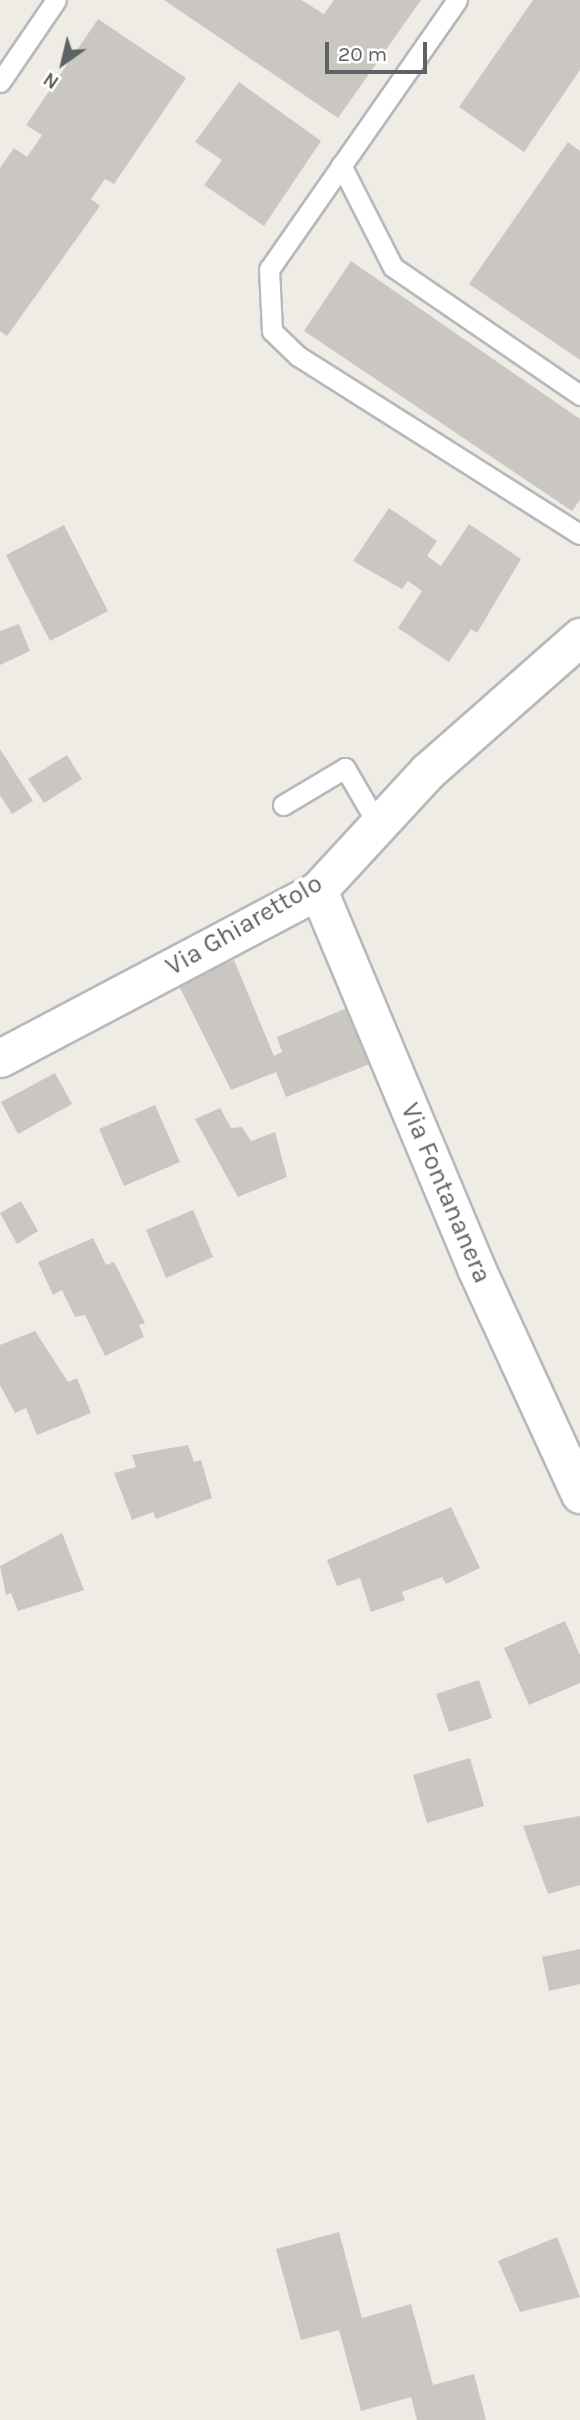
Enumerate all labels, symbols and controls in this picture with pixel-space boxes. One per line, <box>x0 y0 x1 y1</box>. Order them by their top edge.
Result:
north arrow <box>28 28 98 98</box>
scale bar <box>328 28 430 72</box>
text: 20 m <box>338 42 387 66</box>
text: N <box>39 67 63 93</box>
street label: Via Ghiarettolo <box>160 868 328 982</box>
street label: Via Fontananera <box>394 1098 498 1288</box>

